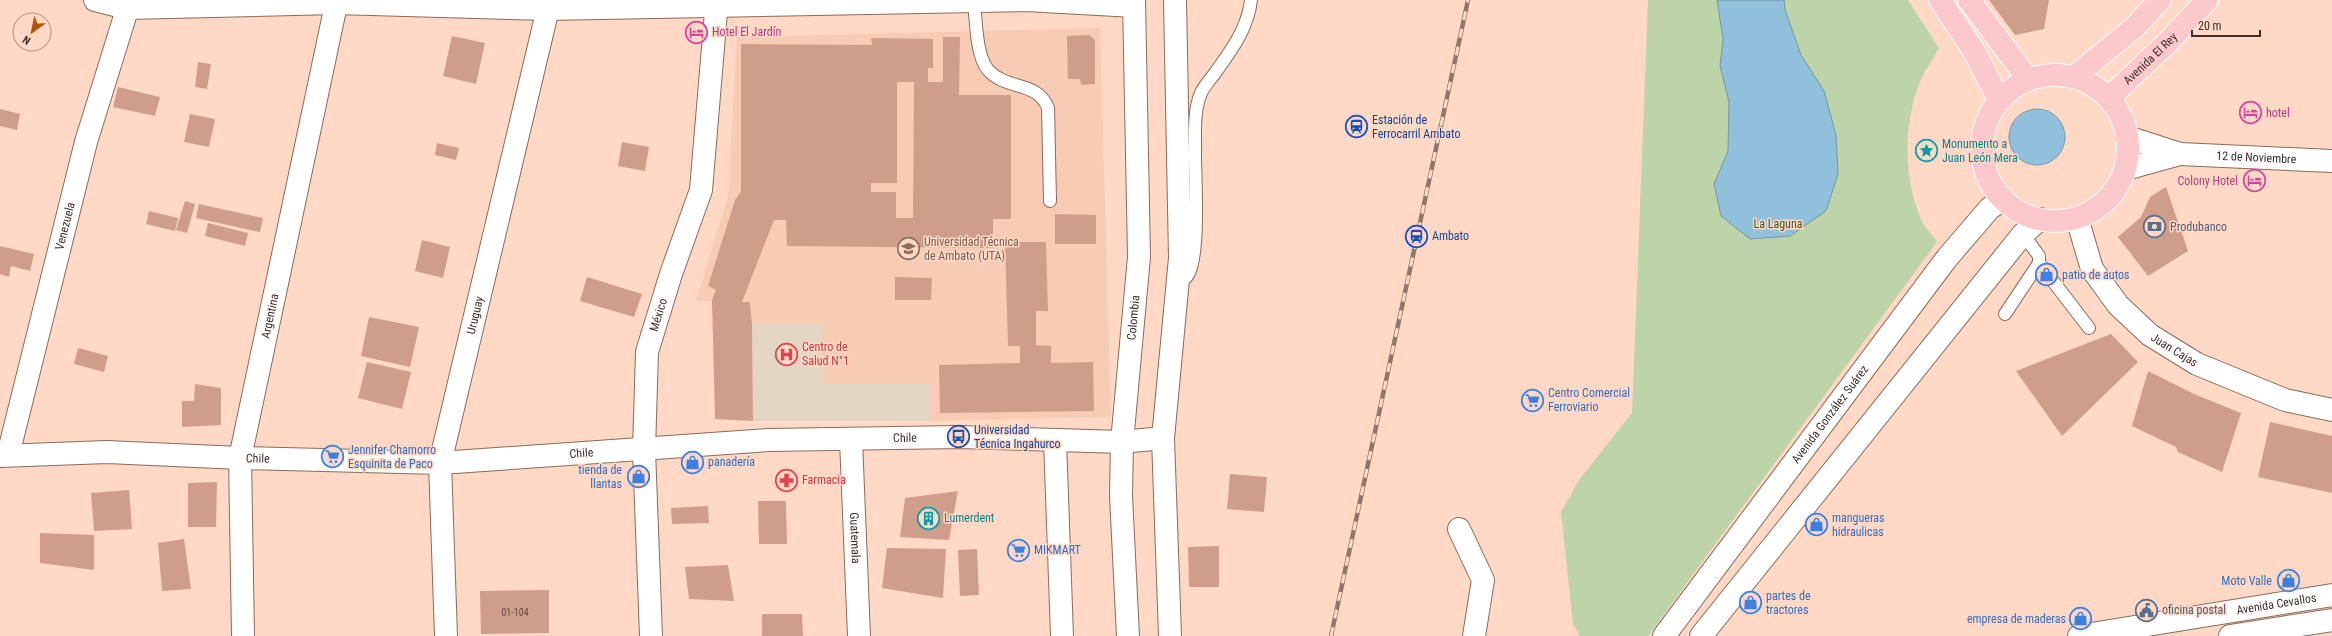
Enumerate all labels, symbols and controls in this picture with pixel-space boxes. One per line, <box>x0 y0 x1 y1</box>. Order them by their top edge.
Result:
north arrow <box>12 12 52 52</box>
scale bar <box>2192 12 2260 38</box>
hotel icon: Hotel El Jardín <box>684 19 710 45</box>
text: 20 m <box>2198 19 2222 33</box>
place label: Hotel El Jardín <box>712 25 781 39</box>
street label: Avenida El Rey <box>2121 30 2180 88</box>
text: N <box>20 33 33 47</box>
hotel icon: hotel <box>2237 100 2263 126</box>
place label: hotel <box>2266 106 2290 120</box>
place label: Estación de Ferrocarril Ambato <box>1372 113 1460 141</box>
station icon: Estación de Ferrocarril Ambato <box>1343 114 1369 140</box>
place label: Monumento a Juan León Mera <box>1942 137 2018 165</box>
place icon: Monumento a Juan León Mera <box>1913 138 1939 164</box>
street label: 12 de Noviembre <box>2216 149 2297 166</box>
hotel icon: Colony Hotel <box>2241 168 2267 194</box>
place label: Colony Hotel <box>2177 174 2238 188</box>
street label: Venezuela <box>52 200 78 251</box>
bank icon: Produbanco <box>2142 214 2168 240</box>
park label: La Laguna <box>1754 217 1803 231</box>
place label: Produbanco <box>2170 220 2227 234</box>
station icon: Ambato <box>1404 223 1430 249</box>
place label: Ambato <box>1432 229 1469 243</box>
place label: Universidad Técnica de Ambato (UTA) <box>924 235 1019 263</box>
school or university icon: Universidad Técnica de Ambato (UTA) <box>896 236 922 262</box>
shop icon: patio de autos <box>2034 262 2060 288</box>
place label: patio de autos <box>2062 268 2130 282</box>
street label: Argentina <box>258 292 282 340</box>
street label: Colombia <box>1124 294 1142 341</box>
street label: Uruguay <box>464 295 486 336</box>
street label: México <box>647 296 670 333</box>
street label: Juan Cajas <box>2148 330 2200 370</box>
place label: Centro de Salud N°1 <box>802 340 849 368</box>
hospital icon: Centro de Salud N°1 <box>774 341 800 367</box>
street label: Avenida González Suárez <box>1789 362 1871 466</box>
place label: Centro Comercial Ferroviario <box>1548 386 1630 414</box>
supermarket icon: Centro Comercial Ferroviario <box>1520 387 1546 413</box>
place label: Universidad Técnica Ingahurco <box>974 423 1061 451</box>
bus stop icon: Universidad Técnica Ingahurco <box>946 424 972 450</box>
street label: Chile <box>893 431 917 445</box>
place label: Jennifer Chamorro Esquinita de Paco <box>348 443 436 471</box>
supermarket icon: Jennifer Chamorro Esquinita de Paco <box>320 444 346 470</box>
street label: Chile <box>569 445 594 461</box>
shop icon: panadería <box>680 449 706 475</box>
street label: Chile <box>246 451 270 466</box>
place label: panadería <box>708 455 755 469</box>
place label: tienda de llantas <box>578 463 622 491</box>
shop icon: tienda de llantas <box>625 464 651 490</box>
pharmacy icon: Farmacia <box>774 467 800 493</box>
place label: Farmacia <box>802 473 846 487</box>
building icon: Lumerdent <box>915 505 941 531</box>
place label: Lumerdent <box>944 511 995 525</box>
place label: mangueras hidraulicas <box>1832 511 1885 539</box>
street label: Guatemala <box>847 512 863 564</box>
shop icon: mangueras hidraulicas <box>1803 512 1829 538</box>
supermarket icon: MIKMART <box>1005 537 1031 563</box>
place label: MIKMART <box>1034 543 1081 557</box>
shop icon: Moto Valle <box>2275 568 2301 594</box>
place label: Moto Valle <box>2221 574 2272 588</box>
place label: partes de tractores <box>1766 589 1811 617</box>
shop icon: partes de tractores <box>1738 590 1764 616</box>
street label: Avenida Cevallos <box>2236 591 2317 617</box>
public building icon: oficina postal <box>2133 597 2159 623</box>
place label: oficina postal <box>2162 603 2226 617</box>
shop icon: empresa de maderas <box>2068 606 2094 632</box>
house number: 01-104 <box>501 607 529 618</box>
place label: empresa de maderas <box>1967 612 2066 626</box>

